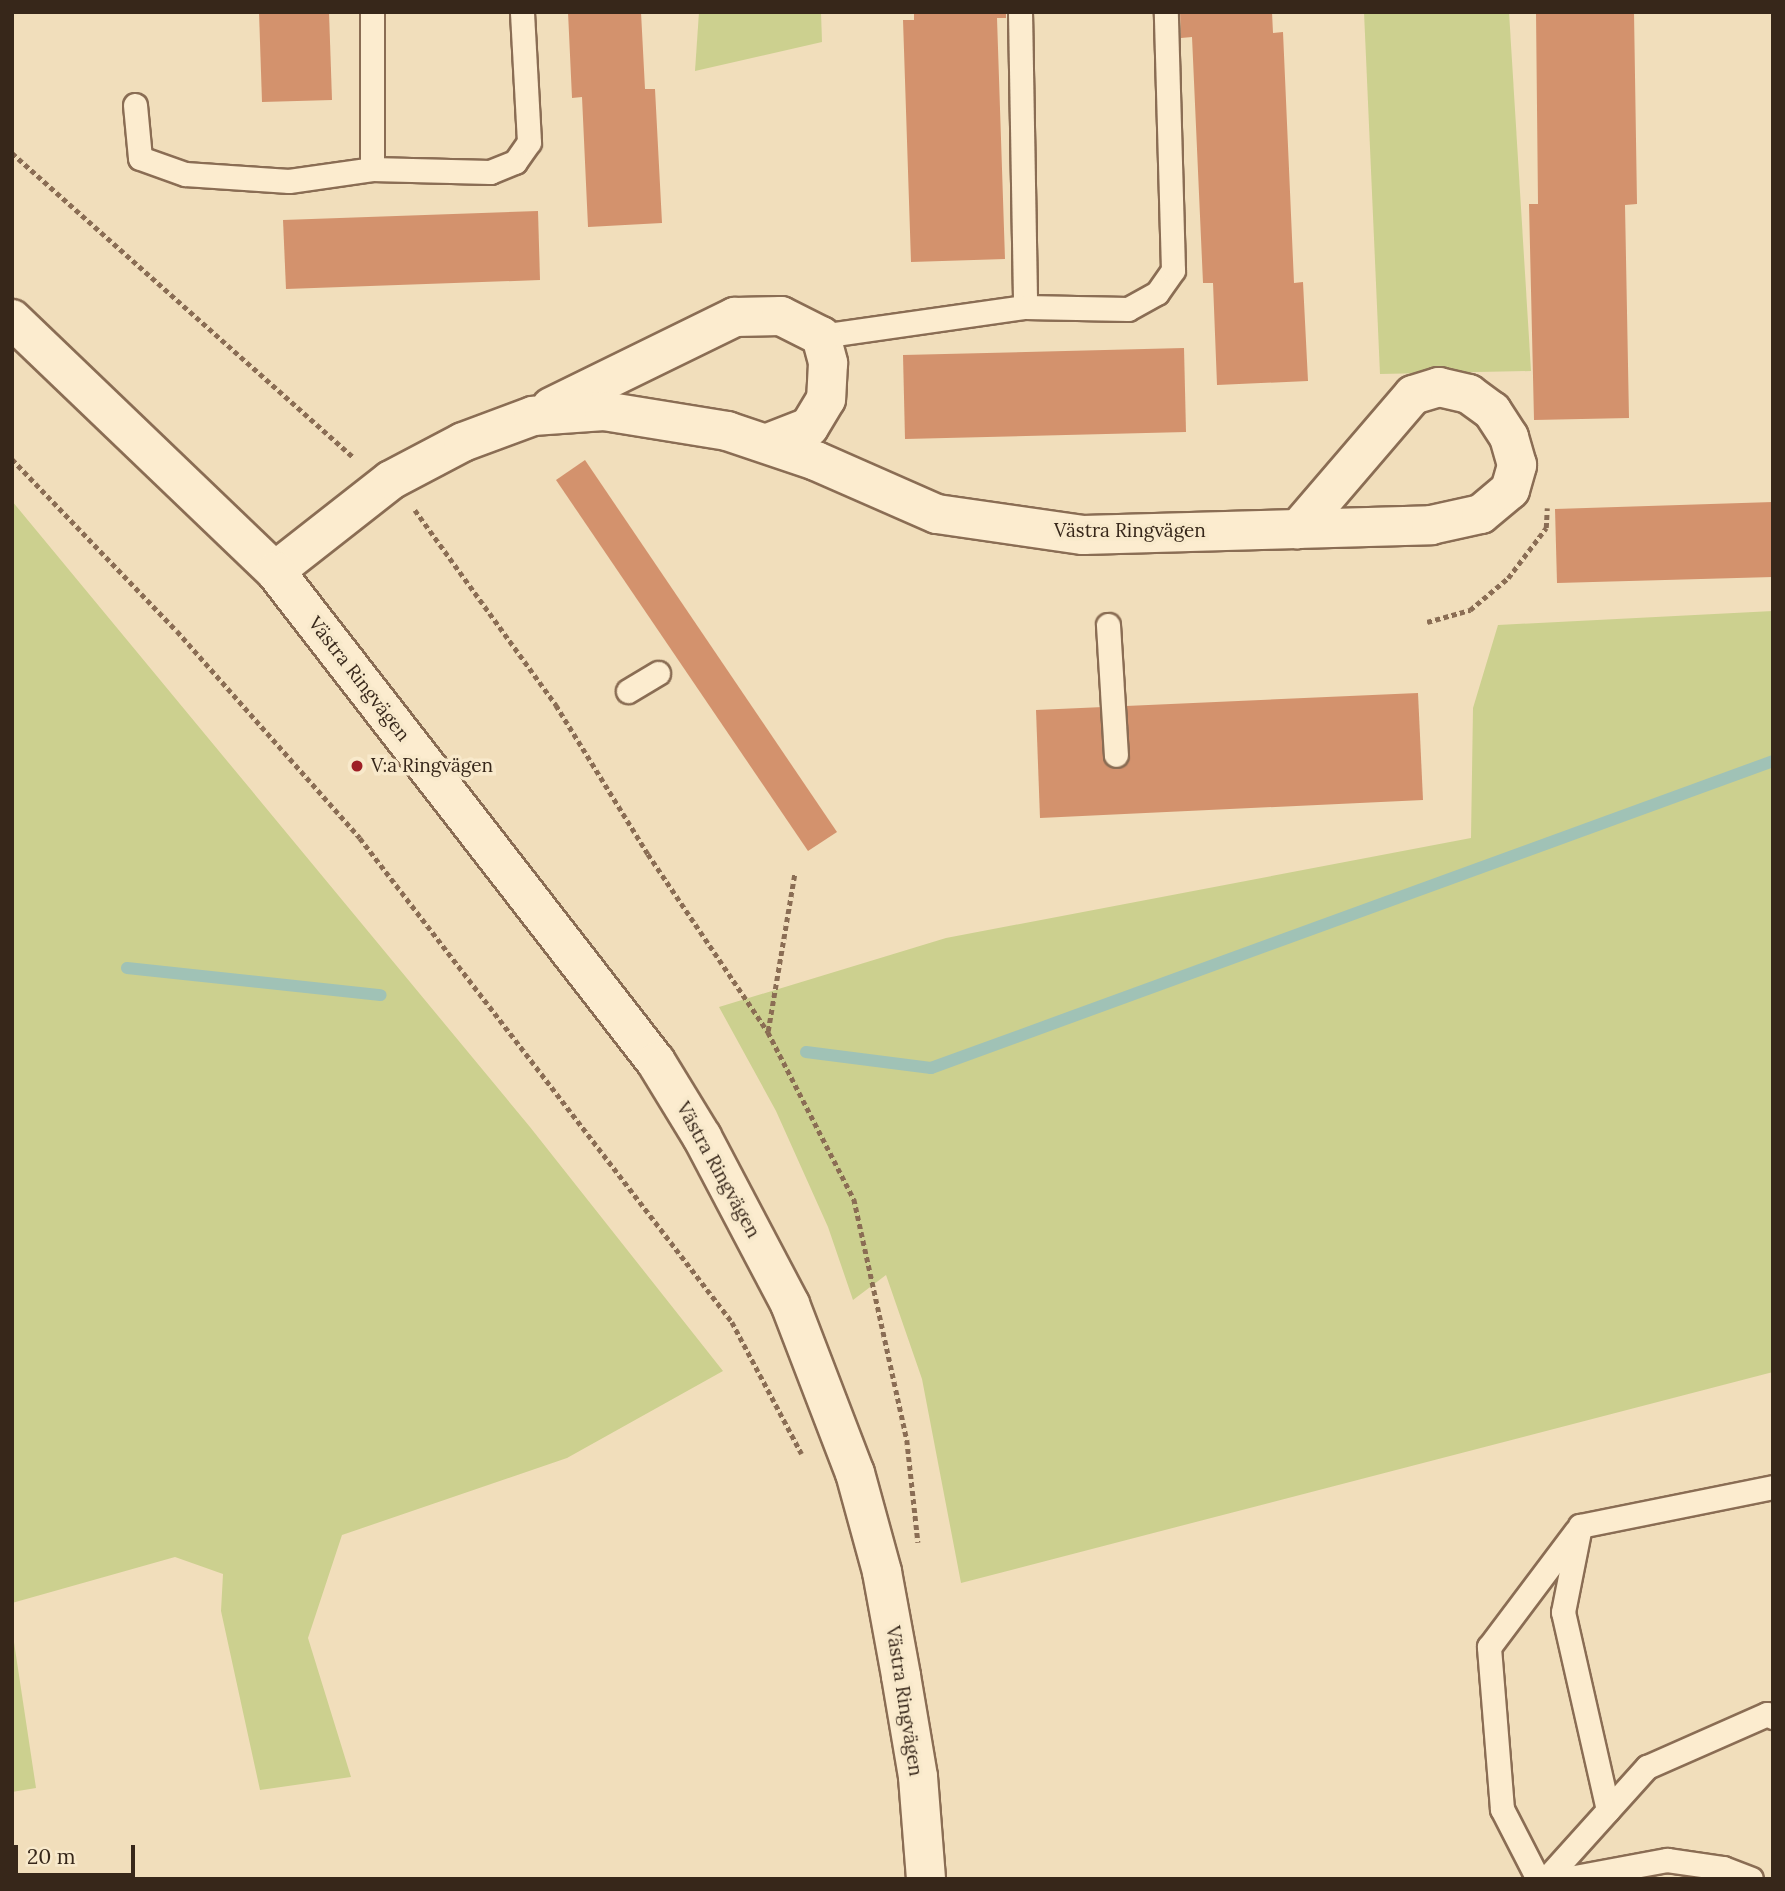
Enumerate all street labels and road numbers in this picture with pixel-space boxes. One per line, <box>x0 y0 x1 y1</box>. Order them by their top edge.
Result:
street label: Västra Ringvägen <box>1054 520 1206 542</box>
street label: Västra Ringvägen <box>303 612 415 746</box>
street label: Västra Ringvägen <box>671 1098 765 1242</box>
street label: Västra Ringvägen <box>881 1624 927 1778</box>

